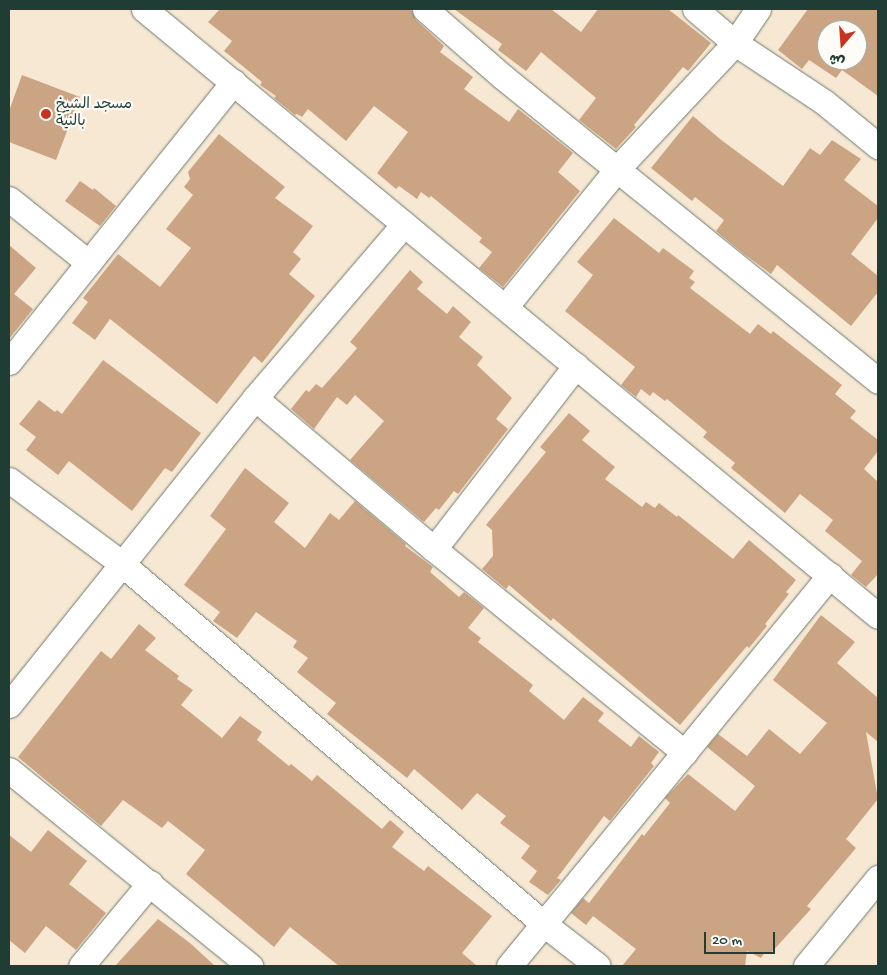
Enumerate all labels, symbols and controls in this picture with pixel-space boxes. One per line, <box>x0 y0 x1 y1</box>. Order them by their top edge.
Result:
north arrow <box>817 20 867 70</box>
text: ش <box>828 48 847 69</box>
place label: مسجد الشيخ بالنية <box>56 96 132 131</box>
marker: مسجد الشيخ بالنية <box>40 108 52 120</box>
scale bar <box>707 922 778 954</box>
text: 20 m <box>712 932 742 950</box>

